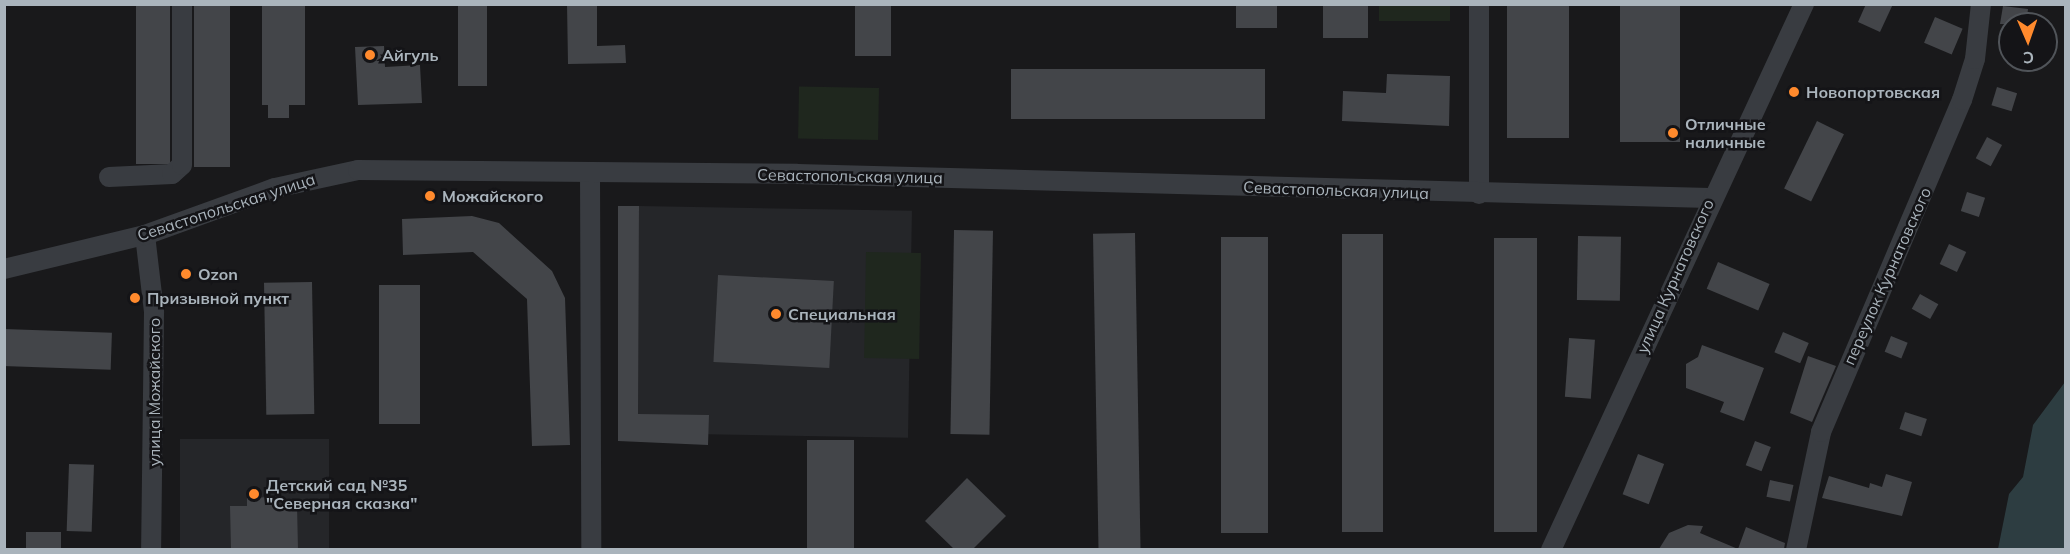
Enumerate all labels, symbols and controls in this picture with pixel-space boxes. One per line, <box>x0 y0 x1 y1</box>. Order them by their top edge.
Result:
north arrow <box>1998 12 2058 72</box>
place label: Айгуль <box>382 45 439 65</box>
marker: Айгуль <box>363 48 377 62</box>
text: С <box>2023 48 2034 68</box>
place label: Новопортовская <box>1806 82 1940 102</box>
marker: Новопортовская <box>1787 85 1801 99</box>
place label: Отличные наличные <box>1685 114 1766 152</box>
marker: Отличные наличные <box>1666 126 1680 140</box>
street label: Севастопольская улица <box>757 165 943 187</box>
street label: Севастопольская улица <box>135 169 317 245</box>
street label: Севастопольская улица <box>1243 177 1429 203</box>
street label: переулок Курнатовского <box>1839 184 1935 368</box>
place label: Можайского <box>442 186 543 206</box>
marker: Можайского <box>423 189 437 203</box>
street label: улица Курнатовского <box>1632 196 1718 356</box>
place label: Ozon <box>198 264 238 284</box>
marker: Ozon <box>179 267 193 281</box>
place label: Призывной пункт <box>147 288 289 308</box>
marker: Призывной пункт <box>128 291 142 305</box>
place label: Специальная <box>788 304 896 324</box>
marker: Специальная <box>769 307 783 321</box>
street label: улица Можайского <box>144 318 164 466</box>
place label: Детский сад №35 "Северная сказка" <box>266 475 417 513</box>
marker: Детский сад №35 "Северная сказка" <box>247 487 261 501</box>

